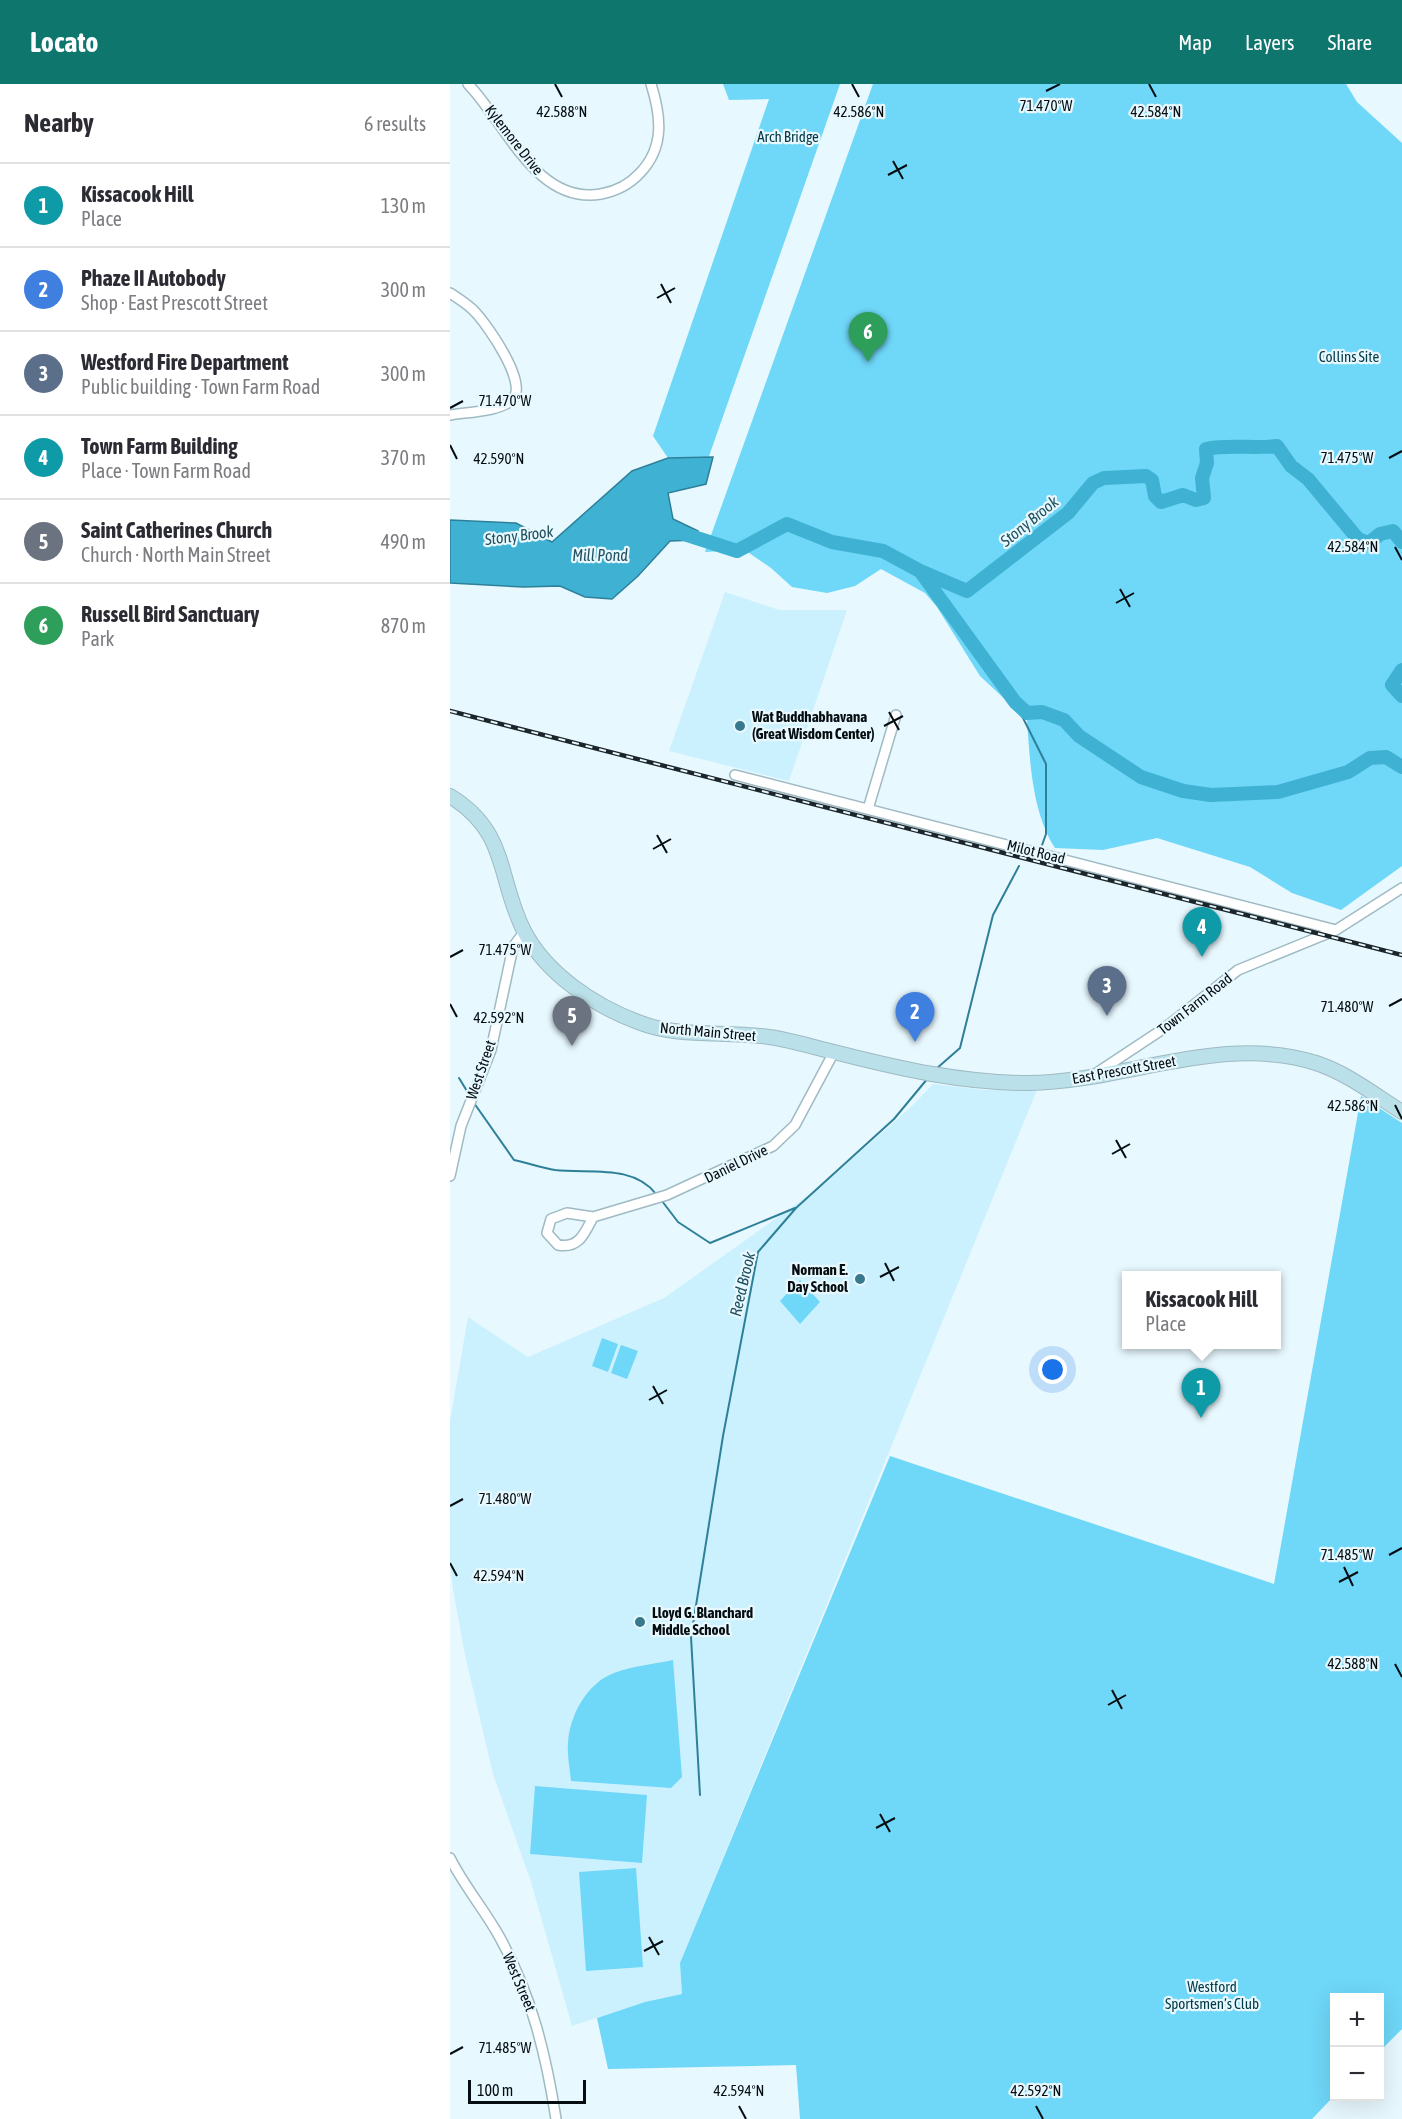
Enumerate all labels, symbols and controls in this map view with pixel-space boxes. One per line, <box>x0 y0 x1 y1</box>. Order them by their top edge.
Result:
text: Locato <box>30 26 98 58</box>
text: Map <box>1178 30 1212 54</box>
text: Layers <box>1245 30 1295 54</box>
text: Share <box>1328 30 1372 54</box>
text: 71.470°W <box>1020 97 1073 114</box>
street label: Kylemore Drive <box>482 101 547 178</box>
text: 42.588°N <box>537 103 587 120</box>
text: 42.586°N <box>834 103 884 120</box>
text: 42.584°N <box>1131 103 1181 120</box>
text: Nearby <box>24 108 94 138</box>
text: 6 results <box>364 112 426 135</box>
park label: Arch Bridge <box>757 128 819 145</box>
text: Kissacook Hill <box>81 181 194 207</box>
text: 1 <box>39 194 48 217</box>
text: 130 m <box>381 194 426 217</box>
text: Place <box>81 207 122 230</box>
text: Phaze II Autobody <box>81 265 226 291</box>
text: 2 <box>39 278 48 301</box>
text: 300 m <box>381 278 426 301</box>
text: Shop · East Prescott Street <box>81 291 268 314</box>
pin: 6 <box>848 312 888 362</box>
park label: Collins Site <box>1319 348 1379 365</box>
text: Westford Fire Department <box>81 349 289 375</box>
text: 3 <box>39 362 48 385</box>
text: 300 m <box>381 362 426 385</box>
text: Public building · Town Farm Road <box>81 375 320 398</box>
text: 71.470°W <box>479 392 532 409</box>
text: Town Farm Building <box>81 433 238 459</box>
text: 4 <box>39 446 48 469</box>
text: 370 m <box>381 446 426 469</box>
text: 71.475°W <box>1321 449 1374 466</box>
text: 42.590°N <box>474 450 524 467</box>
text: Place · Town Farm Road <box>81 459 251 482</box>
water label: Stony Brook <box>996 492 1063 551</box>
text: Saint Catherines Church <box>81 517 272 543</box>
water label: Stony Brook <box>483 522 555 549</box>
text: 5 <box>39 530 48 553</box>
text: 490 m <box>381 530 426 553</box>
text: 42.584°N <box>1328 538 1378 555</box>
text: Church · North Main Street <box>81 543 271 566</box>
water label: Mill Pond <box>572 546 628 564</box>
text: Russell Bird Sanctuary <box>81 601 259 627</box>
text: 6 <box>39 614 48 637</box>
text: 870 m <box>381 614 426 637</box>
text: Park <box>81 627 114 650</box>
place label: Wat Buddhabhavana (Great Wisdom Center) <box>751 708 875 742</box>
marker: Wat Buddhabhavana (Great Wisdom Center) <box>733 719 747 733</box>
street label: Milot Road <box>1005 836 1067 867</box>
pin: 4 <box>1182 908 1221 957</box>
text: 71.475°W <box>479 941 532 958</box>
pin: 3 <box>1088 966 1126 1016</box>
street label: Town Farm Road <box>1154 969 1235 1038</box>
pin: 2 <box>896 992 934 1042</box>
pin: 5 <box>552 996 592 1046</box>
text: 71.480°W <box>1321 998 1374 1015</box>
text: 42.592°N <box>474 1009 524 1026</box>
street label: North Main Street <box>659 1019 757 1044</box>
street label: West Street <box>462 1038 499 1102</box>
street label: East Prescott Street <box>1071 1052 1177 1087</box>
text: 42.586°N <box>1328 1097 1378 1114</box>
street label: Daniel Drive <box>701 1141 770 1186</box>
water label: Reed Brook <box>726 1249 758 1318</box>
place label: Norman E. Day School <box>787 1261 849 1295</box>
popup <box>1122 1271 1281 1349</box>
marker: Norman E. Day School <box>853 1272 867 1286</box>
text: Kissacook Hill <box>1145 1286 1258 1312</box>
text: Place <box>1145 1312 1186 1335</box>
your location <box>1038 1355 1067 1384</box>
pin: 1 <box>1182 1368 1221 1418</box>
text: 71.480°W <box>479 1490 532 1507</box>
text: 71.485°W <box>1321 1546 1374 1563</box>
text: 42.594°N <box>474 1567 524 1584</box>
place label: Lloyd G. Blanchard Middle School <box>652 1604 753 1638</box>
marker: Lloyd G. Blanchard Middle School <box>633 1615 647 1629</box>
text: 42.588°N <box>1328 1655 1378 1672</box>
street label: West Street <box>500 1950 539 2014</box>
park label: Westford Sportsmen’s Club <box>1165 1978 1259 2012</box>
map controls <box>1330 1993 1384 2101</box>
button: + <box>1330 1993 1384 2047</box>
text: 71.485°W <box>479 2039 532 2056</box>
button: − <box>1330 2047 1384 2101</box>
scale bar <box>468 2077 586 2104</box>
text: 100 m <box>477 2081 513 2099</box>
text: 42.594°N <box>714 2082 764 2099</box>
text: 42.592°N <box>1011 2082 1061 2099</box>

